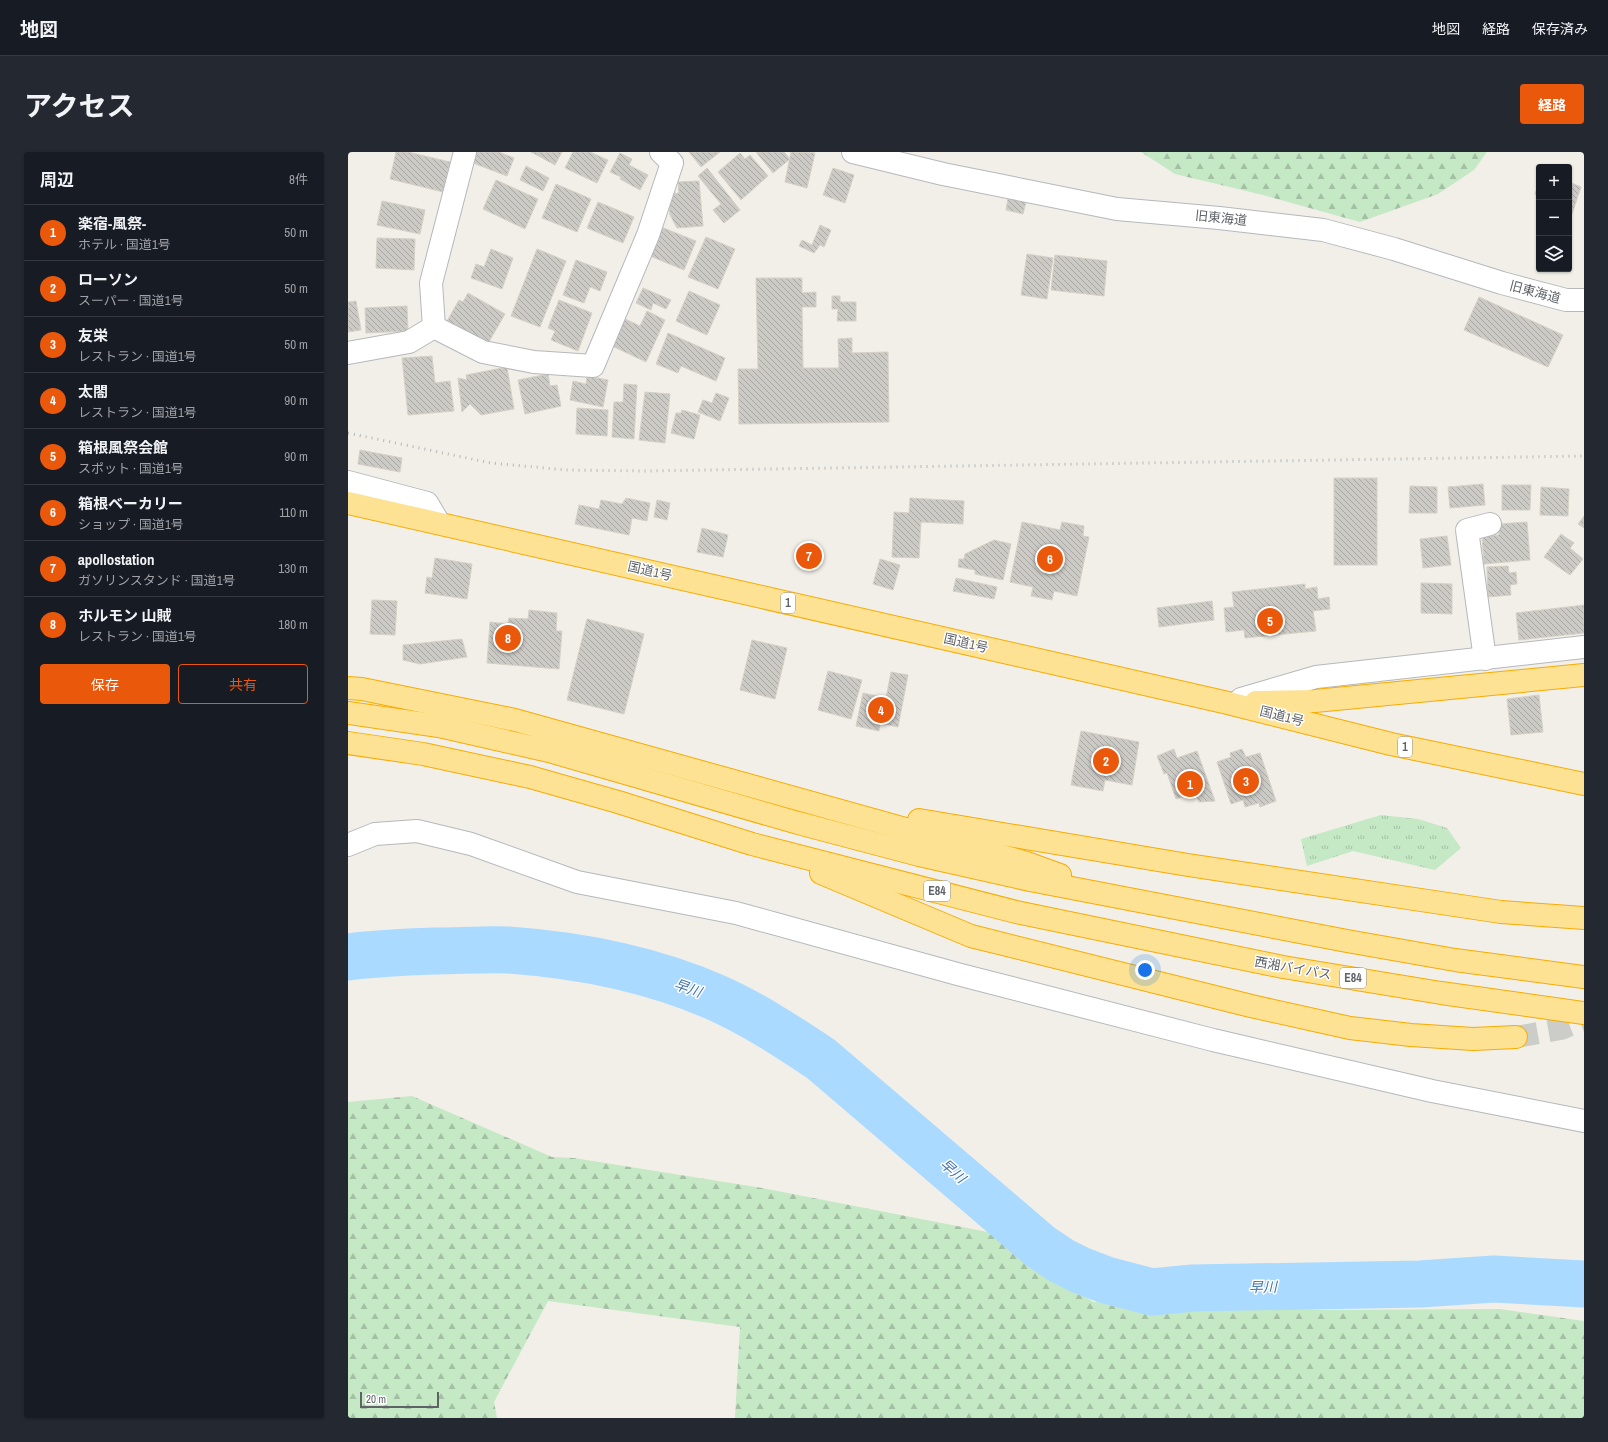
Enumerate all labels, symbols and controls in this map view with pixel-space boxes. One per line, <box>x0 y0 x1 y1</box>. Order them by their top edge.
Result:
text: 地図 <box>20 16 58 42</box>
text: 地図 <box>1432 20 1460 38</box>
text: 経路 <box>1482 20 1510 38</box>
text: 保存済み <box>1532 20 1588 38</box>
button: 経路 <box>1520 84 1584 124</box>
text: アクセス <box>24 87 135 125</box>
map controls <box>1536 164 1572 272</box>
button: + <box>1536 164 1572 200</box>
text: 周辺 <box>40 168 74 191</box>
text: 8件 <box>289 171 308 188</box>
button: − <box>1536 200 1572 236</box>
street label: 旧東海道 <box>1194 207 1248 229</box>
text: 楽宿-風祭- <box>78 213 146 234</box>
text: 1 <box>50 224 56 241</box>
text: 50 m <box>284 224 308 241</box>
text: ホテル · 国道1号 <box>78 236 171 253</box>
button: layers <box>1536 236 1572 272</box>
text: ローソン <box>78 269 138 290</box>
street label: 旧東海道 <box>1508 277 1562 307</box>
text: 2 <box>50 280 56 297</box>
text: 50 m <box>284 280 308 297</box>
text: スーパー · 国道1号 <box>78 292 184 309</box>
text: 友栄 <box>78 325 108 346</box>
text: 3 <box>50 336 56 353</box>
text: 50 m <box>284 336 308 353</box>
text: レストラン · 国道1号 <box>78 348 197 365</box>
text: 太閤 <box>78 381 108 402</box>
text: 4 <box>50 392 56 409</box>
text: 90 m <box>284 392 308 409</box>
text: レストラン · 国道1号 <box>78 404 197 421</box>
text: 箱根風祭会館 <box>78 437 168 458</box>
text: 5 <box>50 448 56 465</box>
text: 90 m <box>284 448 308 465</box>
text: スポット · 国道1号 <box>78 460 184 477</box>
text: 箱根ベーカリー <box>78 493 183 514</box>
text: 6 <box>50 504 56 521</box>
text: 110 m <box>279 504 308 521</box>
text: ショップ · 国道1号 <box>78 516 184 533</box>
pin: 7 <box>796 541 822 571</box>
pin: 6 <box>1037 544 1063 574</box>
text: apollostation <box>78 549 155 570</box>
street label: 国道1号 <box>626 558 674 584</box>
text: 7 <box>50 560 56 577</box>
text: 130 m <box>278 560 308 577</box>
text: ガソリンスタンド · 国道1号 <box>78 572 236 589</box>
road number: 1 <box>781 593 795 613</box>
text: ホルモン 山賊 <box>78 605 171 626</box>
pin: 5 <box>1257 606 1283 636</box>
text: 8 <box>50 616 56 633</box>
text: 180 m <box>278 616 308 633</box>
pin: 8 <box>495 623 521 653</box>
text: レストラン · 国道1号 <box>78 628 197 645</box>
street label: 国道1号 <box>942 630 990 656</box>
button: 保存 <box>40 664 170 704</box>
button: 共有 <box>178 664 308 704</box>
pin: 4 <box>868 695 894 725</box>
street label: 国道1号 <box>1258 702 1306 730</box>
road number: 1 <box>1398 737 1412 757</box>
pin: 2 <box>1093 746 1119 776</box>
pin: 3 <box>1233 766 1259 796</box>
pin: 1 <box>1177 769 1203 799</box>
road number: E84 <box>924 881 950 901</box>
street label: 西湘バイパス <box>1253 953 1333 983</box>
your location <box>1135 960 1155 980</box>
road number: E84 <box>1340 968 1366 988</box>
water label: 早川 <box>672 975 706 1002</box>
water label: 早川 <box>937 1155 971 1188</box>
water label: 早川 <box>1249 1278 1279 1296</box>
scale bar <box>360 1390 439 1409</box>
text: 20 m <box>366 1392 386 1406</box>

